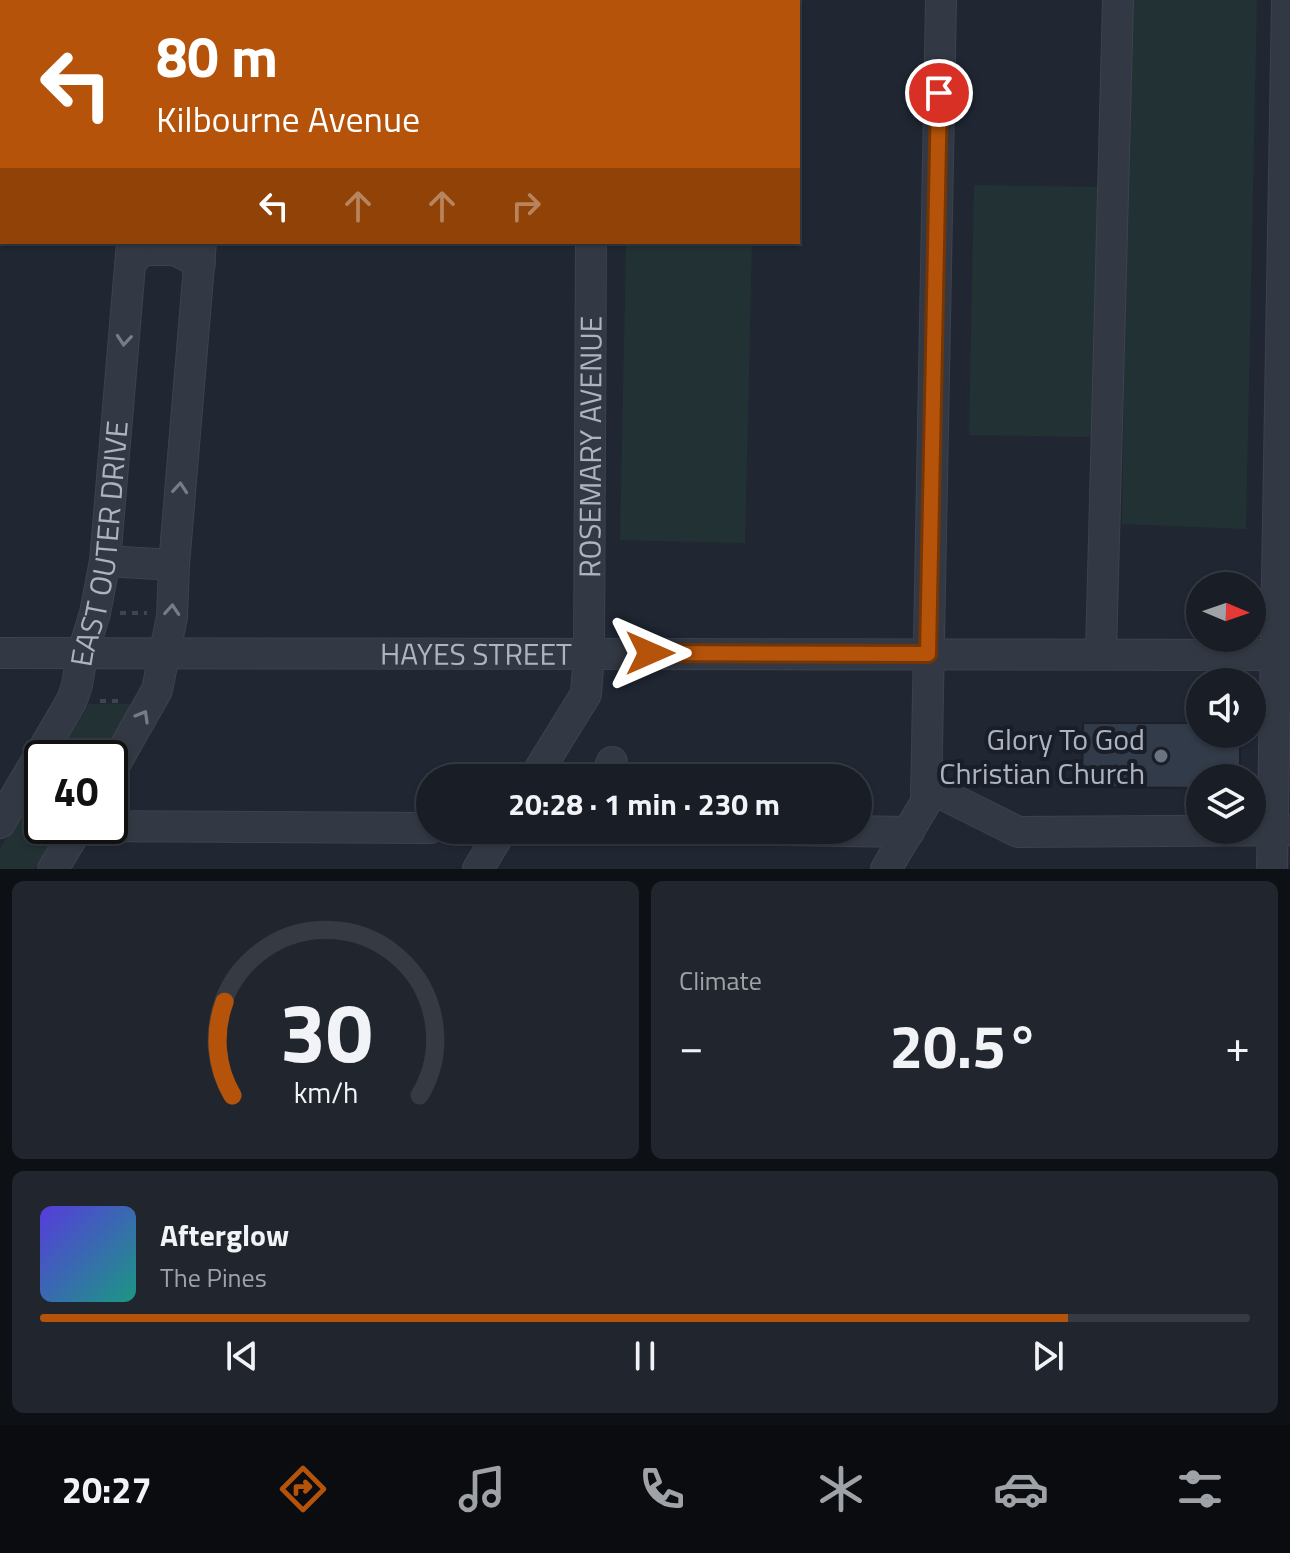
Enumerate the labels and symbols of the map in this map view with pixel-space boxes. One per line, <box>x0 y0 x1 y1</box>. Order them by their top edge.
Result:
pin <box>905 59 973 127</box>
street label: ROSEMARY AVENUE <box>566 316 614 578</box>
one-way arrow <box>116 333 133 346</box>
street label: EAST OUTER DRIVE <box>57 419 140 670</box>
one-way arrow <box>172 481 189 494</box>
north arrow <box>1186 572 1266 652</box>
one-way arrow <box>163 603 180 616</box>
position arrow <box>608 611 692 695</box>
street label: HAYES STREET <box>380 631 572 677</box>
one-way arrow <box>133 710 149 725</box>
place label: Glory To God Christian Church <box>939 716 1145 796</box>
speed limit sign: 40 <box>24 740 128 844</box>
marker: Glory To God Christian Church <box>1152 747 1170 765</box>

